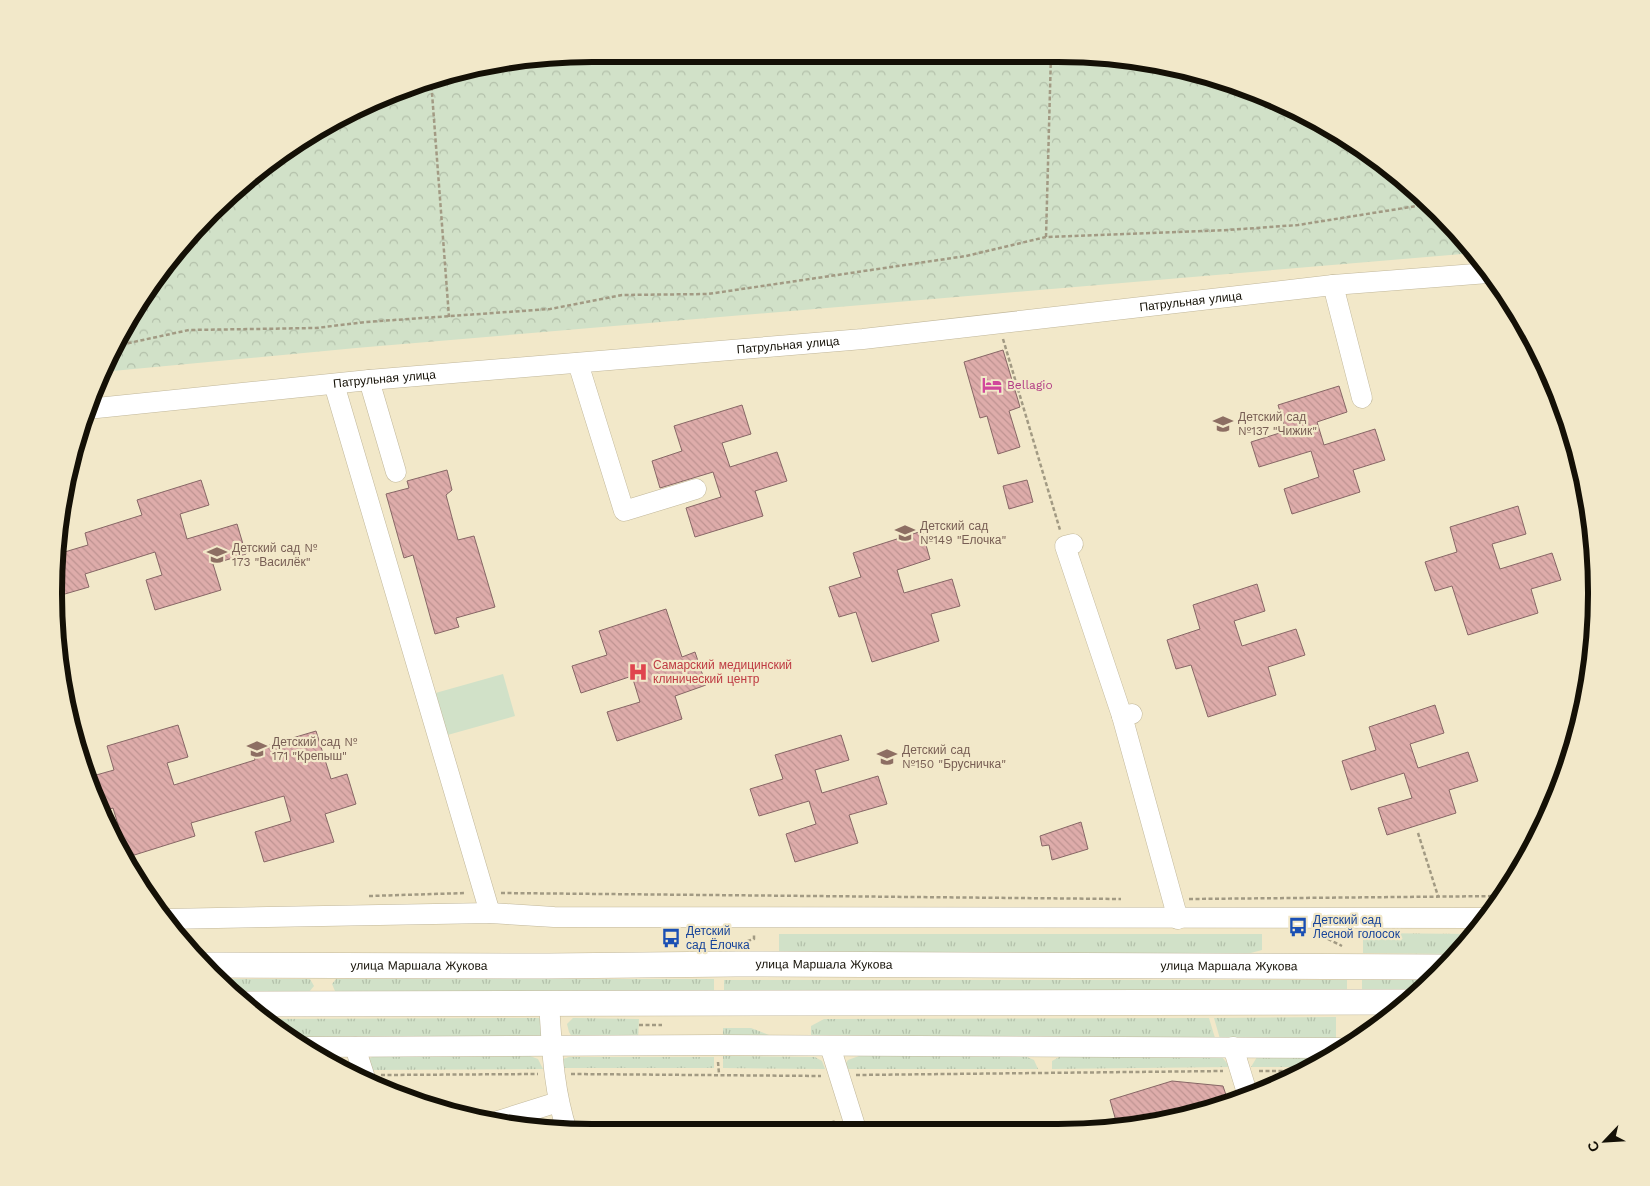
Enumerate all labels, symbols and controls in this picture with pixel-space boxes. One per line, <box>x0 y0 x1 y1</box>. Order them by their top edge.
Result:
street label: Патрульная улица <box>1139 288 1243 314</box>
street label: Патрульная улица <box>736 334 840 356</box>
street label: Патрульная улица <box>332 367 437 391</box>
hotel icon: Bellagio <box>981 374 1003 396</box>
place label: Bellagio <box>1007 378 1053 392</box>
place label: Детский сад №137 "Чижик" <box>1238 410 1317 438</box>
school or university icon: Детский сад №137 "Чижик" <box>1212 413 1234 435</box>
place label: Детский сад №149 "Елочка" <box>920 519 1006 547</box>
school or university icon: Детский сад №149 "Елочка" <box>894 522 916 544</box>
place label: Детский сад № 173 "Василёк" <box>232 541 317 569</box>
school or university icon: Детский сад № 173 "Василёк" <box>206 544 228 566</box>
place label: Самарский медицинский клинический центр <box>653 658 792 686</box>
hospital icon: Самарский медицинский клинический центр <box>627 661 649 683</box>
place label: Детский сад № 171 "Крепыш" <box>272 735 357 763</box>
school or university icon: Детский сад № 171 "Крепыш" <box>246 738 268 760</box>
place label: Детский сад №150 "Брусничка" <box>902 743 1006 771</box>
school or university icon: Детский сад №150 "Брусничка" <box>876 746 898 768</box>
place label: Детский сад Лесной голосок <box>1313 913 1401 941</box>
bus stop icon: Детский сад Лесной голосок <box>1287 916 1309 938</box>
place label: Детский сад Ёлочка <box>686 924 750 952</box>
bus stop icon: Детский сад Ёлочка <box>660 927 682 949</box>
street label: улица Маршала Жукова <box>756 957 893 972</box>
street label: улица Маршала Жукова <box>351 958 488 973</box>
street label: улица Маршала Жукова <box>1161 959 1298 973</box>
north arrow <box>1580 1116 1630 1166</box>
text: С <box>1584 1139 1603 1154</box>

